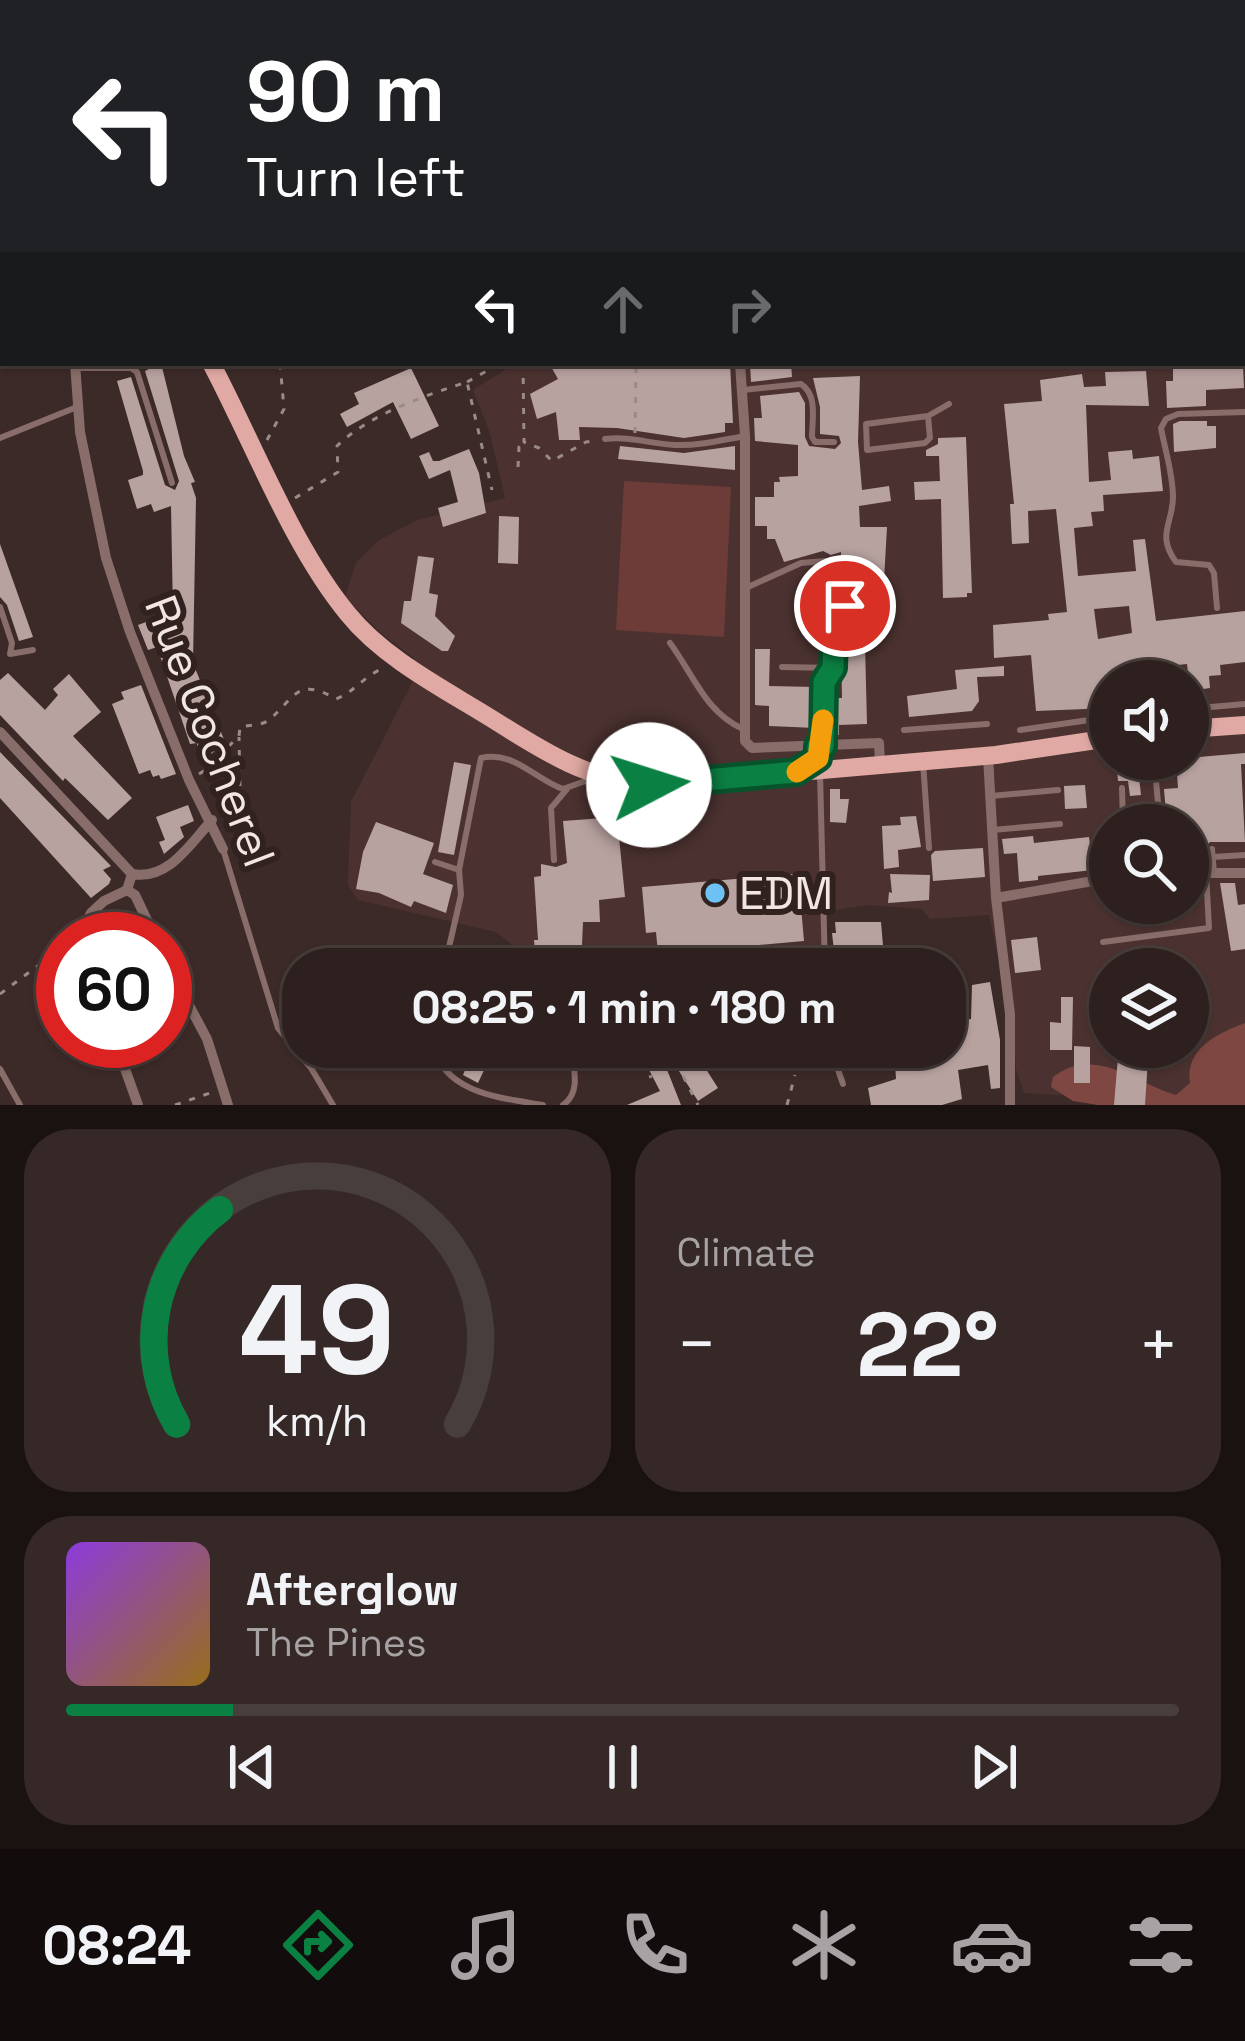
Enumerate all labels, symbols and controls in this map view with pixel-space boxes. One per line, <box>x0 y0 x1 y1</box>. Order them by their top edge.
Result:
text: 90 m <box>246 38 445 146</box>
icon: left <box>48 48 204 204</box>
text: Turn left <box>246 143 466 212</box>
icon: left <box>464 276 530 342</box>
icon: ahead <box>590 276 656 342</box>
icon: right <box>716 276 782 342</box>
pin <box>794 555 896 657</box>
icon: arrive <box>812 573 878 639</box>
street label: Rue Cocherel <box>132 587 288 875</box>
map controls <box>1089 660 1209 1068</box>
button: sound <box>1089 660 1209 780</box>
position arrow <box>586 722 712 848</box>
button: search <box>1089 804 1209 924</box>
place label: EDM <box>739 865 833 922</box>
marker: EDM <box>702 880 728 906</box>
speed limit sign: 60 <box>36 912 192 1068</box>
button: layers <box>1089 948 1209 1068</box>
text: 08:25 · 1 min · 180 m <box>412 979 836 1036</box>
text: Climate <box>677 1228 816 1277</box>
text: 49 <box>239 1250 395 1409</box>
text: 22° <box>857 1287 999 1402</box>
text: − <box>677 1302 717 1386</box>
text: + <box>1138 1302 1179 1386</box>
text: km/h <box>266 1393 368 1448</box>
text: Afterglow <box>246 1561 459 1618</box>
text: The Pines <box>246 1618 427 1667</box>
icon: previous <box>219 1734 285 1800</box>
icon: pause <box>590 1734 656 1800</box>
icon: next <box>961 1734 1027 1800</box>
icon: directions <box>276 1903 360 1987</box>
icon: music <box>444 1903 528 1987</box>
icon: phone <box>613 1903 697 1987</box>
icon: climate <box>782 1903 866 1987</box>
icon: car <box>950 1903 1034 1987</box>
icon: filters <box>1119 1903 1203 1987</box>
text: 08:24 <box>42 1911 191 1980</box>

